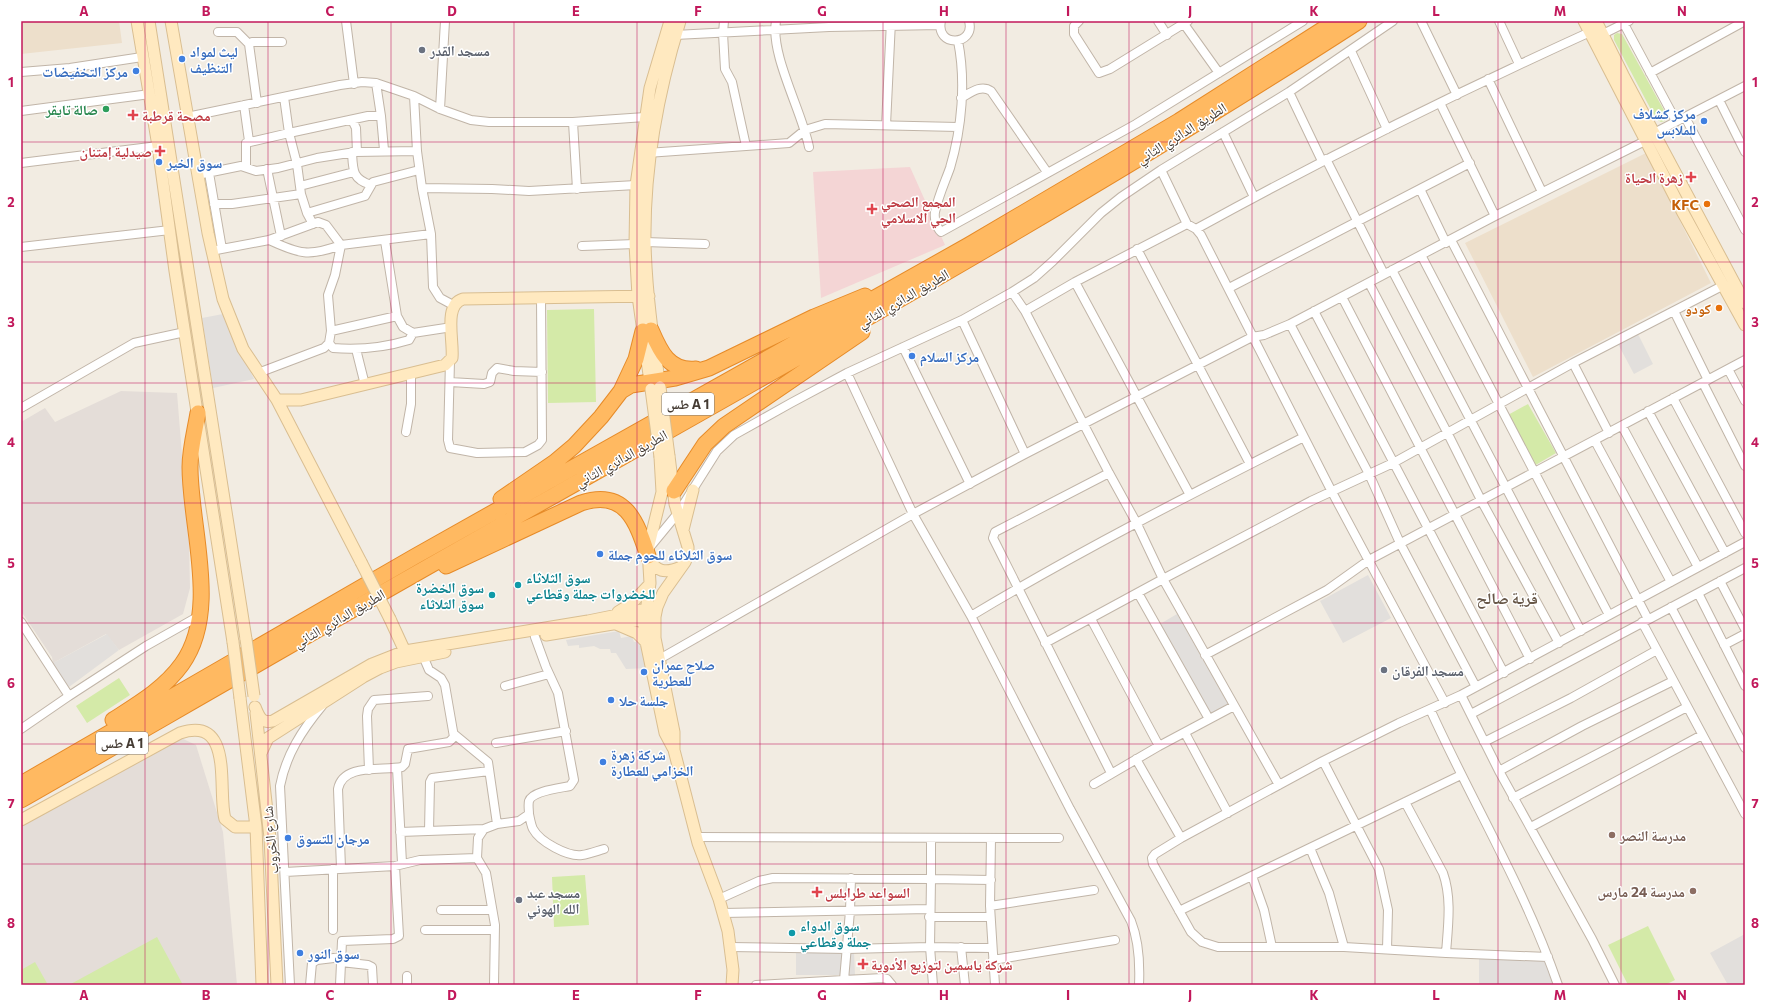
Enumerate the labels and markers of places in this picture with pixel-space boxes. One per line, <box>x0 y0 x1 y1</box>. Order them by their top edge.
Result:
place label: مسجد القدر <box>429 42 490 59</box>
place label: ليث لمواد التنظيف <box>190 43 238 76</box>
marker: مسجد القدر <box>417 45 427 55</box>
marker: ليث لمواد التنظيف <box>177 54 187 64</box>
place label: مركز التخفيضات <box>42 63 128 80</box>
marker: مركز التخفيضات <box>131 66 141 76</box>
place label: صالة تايقر <box>45 101 98 118</box>
marker: صالة تايقر <box>101 104 111 114</box>
place label: مركز كشلاف للملابس <box>1633 105 1696 139</box>
place label: مصحة قرطبة <box>142 107 211 124</box>
marker: مصحة قرطبة <box>127 109 139 121</box>
marker: مركز كشلاف للملابس <box>1699 116 1709 126</box>
place label: صيدلية إمتنان <box>80 143 152 161</box>
marker: صيدلية إمتنان <box>155 146 165 156</box>
place label: سوق الخير <box>166 154 222 172</box>
marker: سوق الخير <box>154 157 164 167</box>
place label: زهرة الحياة <box>1625 169 1683 186</box>
marker: زهرة الحياة <box>1686 172 1696 182</box>
place label: المجمع الصحي الحي الاسلامي <box>881 193 956 229</box>
place label: KFC <box>1672 196 1699 213</box>
marker: KFC <box>1702 199 1712 209</box>
marker: المجمع الصحي الحي الاسلامي <box>866 203 878 215</box>
place label: كودو <box>1685 300 1711 317</box>
marker: كودو <box>1714 303 1724 313</box>
place label: مركز السلام <box>920 348 979 367</box>
marker: مركز السلام <box>907 351 917 361</box>
place label: سوق الثلاثاء للحوم جملة <box>608 546 732 565</box>
marker: سوق الثلاثاء للحوم جملة <box>595 549 605 559</box>
place label: سوق الثلاثاء للخضروات جملة وقطاعي <box>526 569 655 605</box>
place label: سوق الخضرة سوق الثلاثاء <box>416 579 484 613</box>
marker: سوق الثلاثاء للخضروات جملة وقطاعي <box>513 580 523 590</box>
marker: سوق الخضرة سوق الثلاثاء <box>487 590 497 600</box>
place label: صلاح عمران للعطرية <box>652 656 715 689</box>
place label: مسجد الفرقان <box>1392 662 1464 680</box>
marker: مسجد الفرقان <box>1379 665 1389 675</box>
marker: صلاح عمران للعطرية <box>639 667 649 677</box>
place label: جلسة حلا <box>619 692 668 709</box>
marker: جلسة حلا <box>606 695 616 705</box>
place label: شركة زهرة الخزامي للعطارة <box>611 746 694 782</box>
marker: شركة زهرة الخزامي للعطارة <box>598 757 608 767</box>
place label: مدرسة النصر <box>1619 827 1686 844</box>
place label: مرجان للتسوق <box>296 830 370 848</box>
marker: مدرسة النصر <box>1607 830 1617 840</box>
marker: مرجان للتسوق <box>283 833 293 843</box>
place label: مدرسة 24 مارس <box>1597 883 1685 901</box>
place label: مسجد عبد الله الهوني <box>527 884 580 920</box>
place label: السواعد طرابلس <box>825 884 910 902</box>
marker: مدرسة 24 مارس <box>1688 886 1698 896</box>
marker: السواعد طرابلس <box>812 887 822 897</box>
marker: مسجد عبد الله الهوني <box>514 895 524 905</box>
place label: سوق الدواء جملة وقطاعي <box>800 917 871 953</box>
marker: سوق الدواء جملة وقطاعي <box>787 928 797 938</box>
place label: سوق النور <box>307 945 360 963</box>
marker: سوق النور <box>295 948 305 958</box>
place label: شركة ياسمين لتوزيع الأدوية <box>871 956 1013 975</box>
marker: شركة ياسمين لتوزيع الأدوية <box>858 959 868 969</box>

